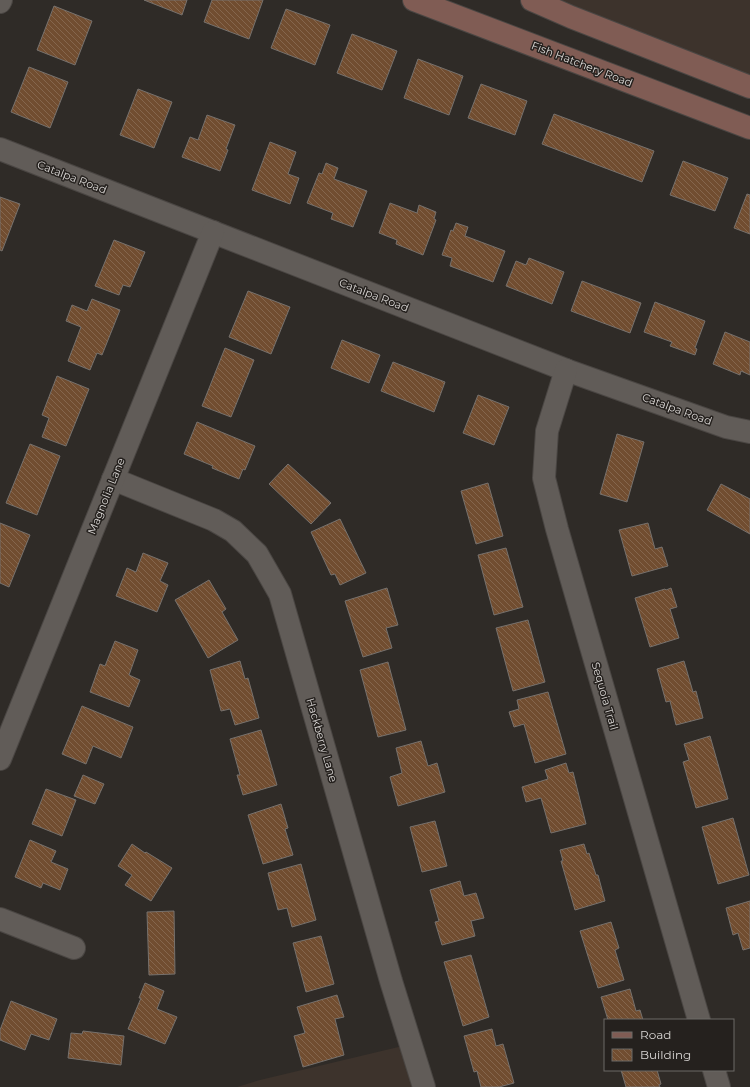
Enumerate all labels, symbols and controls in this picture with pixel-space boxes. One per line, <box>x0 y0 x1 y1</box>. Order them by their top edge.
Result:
street label: Fish Hatchery Road <box>529 38 635 90</box>
street label: Catalpa Road <box>35 157 109 197</box>
street label: Catalpa Road <box>337 275 411 315</box>
street label: Catalpa Road <box>640 390 714 428</box>
street label: Magnolia Lane <box>84 455 128 536</box>
street label: Sequoia Trail <box>589 660 621 732</box>
street label: Hackberry Lane <box>303 696 341 784</box>
legend <box>604 1019 734 1071</box>
text: Road <box>640 1027 671 1042</box>
text: Building <box>640 1047 691 1062</box>

